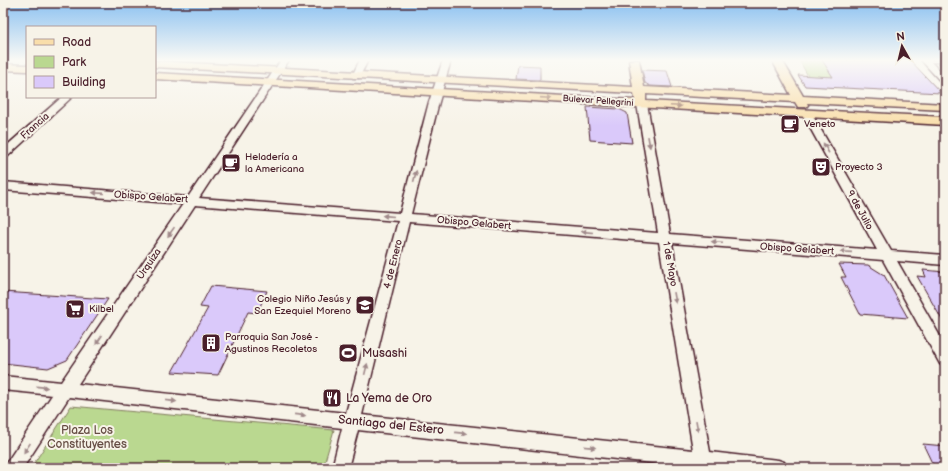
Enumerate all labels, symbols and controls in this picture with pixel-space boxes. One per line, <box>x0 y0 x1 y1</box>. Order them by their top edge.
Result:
legend <box>26 26 156 98</box>
north arrow <box>882 26 922 66</box>
text: N <box>896 30 906 44</box>
text: Road <box>62 35 91 50</box>
text: Park <box>62 55 86 70</box>
text: Building <box>62 75 106 90</box>
street label: Bulevar Pellegrini <box>562 93 634 109</box>
one-way arrow <box>540 94 552 101</box>
one-way arrow <box>670 102 682 109</box>
street label: Francia <box>18 110 52 142</box>
cafe icon: Veneto <box>779 113 801 135</box>
place label: Veneto <box>804 118 836 130</box>
one-way arrow <box>646 136 652 148</box>
one-way arrow <box>823 142 829 154</box>
place label: Heladería a la Americana <box>245 151 304 175</box>
cafe icon: Heladería a la Americana <box>220 152 242 174</box>
theatre icon: Proyecto 3 <box>810 156 832 178</box>
place label: Proyecto 3 <box>835 161 883 173</box>
one-way arrow <box>413 169 419 182</box>
street label: Obispo Gelabert <box>114 188 188 206</box>
street label: 9 de Julio <box>844 188 876 232</box>
one-way arrow <box>92 189 104 196</box>
one-way arrow <box>382 213 394 220</box>
street label: Obispo Gelabert <box>436 214 512 232</box>
one-way arrow <box>167 227 175 238</box>
one-way arrow <box>581 229 593 236</box>
street label: 4 de Enero <box>381 238 405 290</box>
one-way arrow <box>711 239 723 246</box>
street label: Obispo Gelabert <box>760 240 834 258</box>
street label: 1 de Mayo <box>660 241 680 288</box>
street label: Urquiza <box>134 246 164 282</box>
one-way arrow <box>840 249 852 256</box>
one-way arrow <box>673 292 679 304</box>
place label: Colegio Niño Jesús y San Ezequiel Moreno <box>254 293 351 317</box>
school or university icon: Colegio Niño Jesús y San Ezequiel Moreno <box>354 294 376 316</box>
supermarket icon: Kilbel <box>64 298 86 320</box>
place label: Kilbel <box>89 303 114 315</box>
place label: Parroquia San José - Agustinos Recoletos <box>225 331 319 355</box>
building icon: Parroquia San José - Agustinos Recoletos <box>200 332 222 354</box>
one-way arrow <box>95 335 103 345</box>
sports icon: Musashi <box>337 342 359 364</box>
place label: Musashi <box>362 346 407 361</box>
one-way arrow <box>363 363 369 375</box>
one-way arrow <box>36 384 48 390</box>
restaurant icon: La Yema de Oro <box>321 387 343 409</box>
place label: La Yema de Oro <box>346 391 432 406</box>
one-way arrow <box>165 398 177 404</box>
one-way arrow <box>294 412 306 418</box>
street label: Santiago del Estero <box>337 412 445 438</box>
one-way arrow <box>694 420 700 432</box>
park label: Plaza Los Constituyentes <box>47 423 127 452</box>
one-way arrow <box>455 429 467 436</box>
one-way arrow <box>23 443 30 454</box>
one-way arrow <box>584 444 596 450</box>

